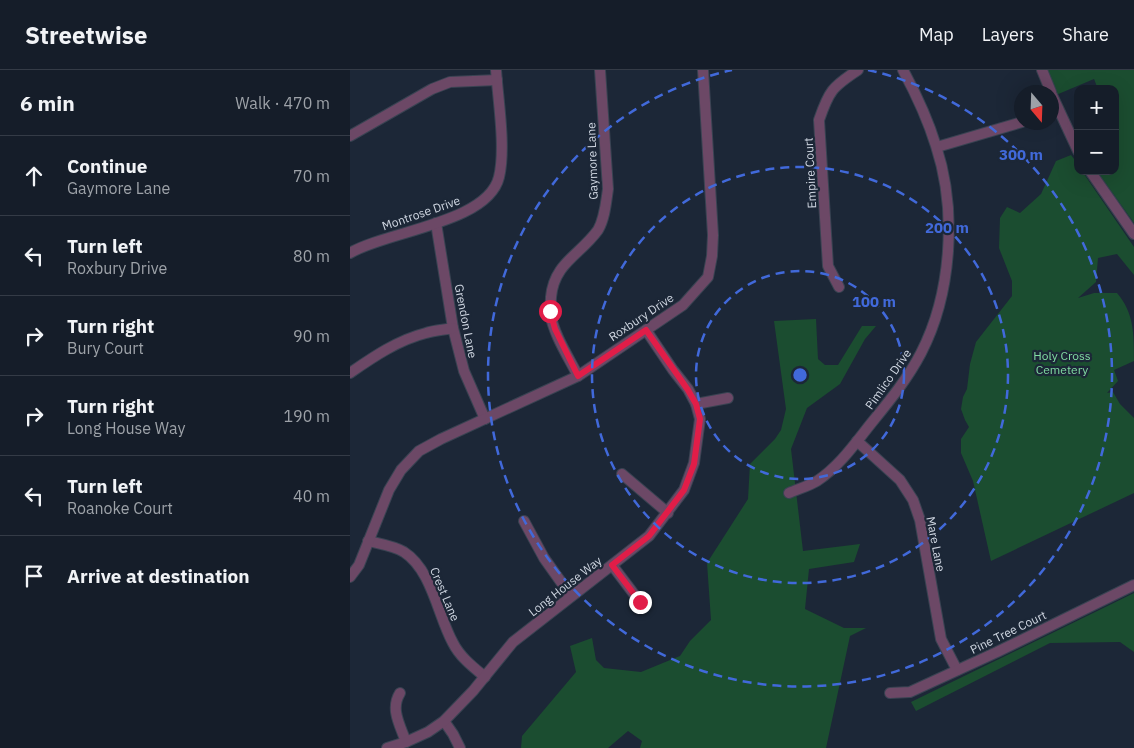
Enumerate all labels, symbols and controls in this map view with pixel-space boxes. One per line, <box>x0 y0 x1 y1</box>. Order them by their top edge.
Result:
text: Streetwise <box>25 19 147 51</box>
text: Map <box>919 23 954 46</box>
text: Layers <box>982 23 1034 46</box>
text: Share <box>1062 23 1109 46</box>
north arrow <box>1014 85 1059 130</box>
map controls <box>1074 85 1119 175</box>
button: + <box>1074 85 1119 130</box>
text: 6 min <box>20 89 75 117</box>
text: Walk · 470 m <box>235 93 330 113</box>
street label: Gaymore Lane <box>583 122 601 200</box>
button: − <box>1074 130 1119 175</box>
street label: Empire Court <box>801 137 819 209</box>
text: 300 m <box>999 145 1043 164</box>
text: Continue <box>67 154 147 178</box>
icon: ahead <box>20 162 48 190</box>
text: 70 m <box>293 166 330 186</box>
text: Gaymore Lane <box>67 178 170 198</box>
street label: Montrose Drive <box>380 192 462 233</box>
text: 200 m <box>925 218 969 237</box>
text: Turn left <box>67 234 143 258</box>
icon: left <box>20 242 48 270</box>
text: 80 m <box>293 246 330 266</box>
text: Roxbury Drive <box>67 258 167 278</box>
street label: Grendon Lane <box>451 283 481 360</box>
street label: Roxbury Drive <box>606 290 677 344</box>
text: 100 m <box>852 292 896 311</box>
route start <box>539 300 562 323</box>
text: Turn right <box>67 314 154 338</box>
icon: right <box>20 322 48 350</box>
text: 90 m <box>293 326 330 346</box>
text: Bury Court <box>67 338 144 358</box>
street label: Pimlico Drive <box>862 346 915 412</box>
park label: Holy Cross Cemetery <box>1033 348 1091 377</box>
centre of rings <box>791 366 809 384</box>
text: Turn right <box>67 394 154 418</box>
icon: right <box>20 402 48 430</box>
text: 190 m <box>283 406 330 426</box>
text: Long House Way <box>67 418 185 438</box>
text: Turn left <box>67 474 143 498</box>
icon: left <box>20 482 48 510</box>
text: 40 m <box>293 486 330 506</box>
text: Roanoke Court <box>67 498 173 518</box>
street label: Mare Lane <box>923 515 949 573</box>
street label: Long House Way <box>525 553 605 619</box>
icon: arrive <box>20 562 48 590</box>
text: Arrive at destination <box>67 564 250 588</box>
street label: Crest Lane <box>427 565 463 624</box>
route end <box>629 591 652 614</box>
street label: Pine Tree Court <box>967 607 1049 657</box>

